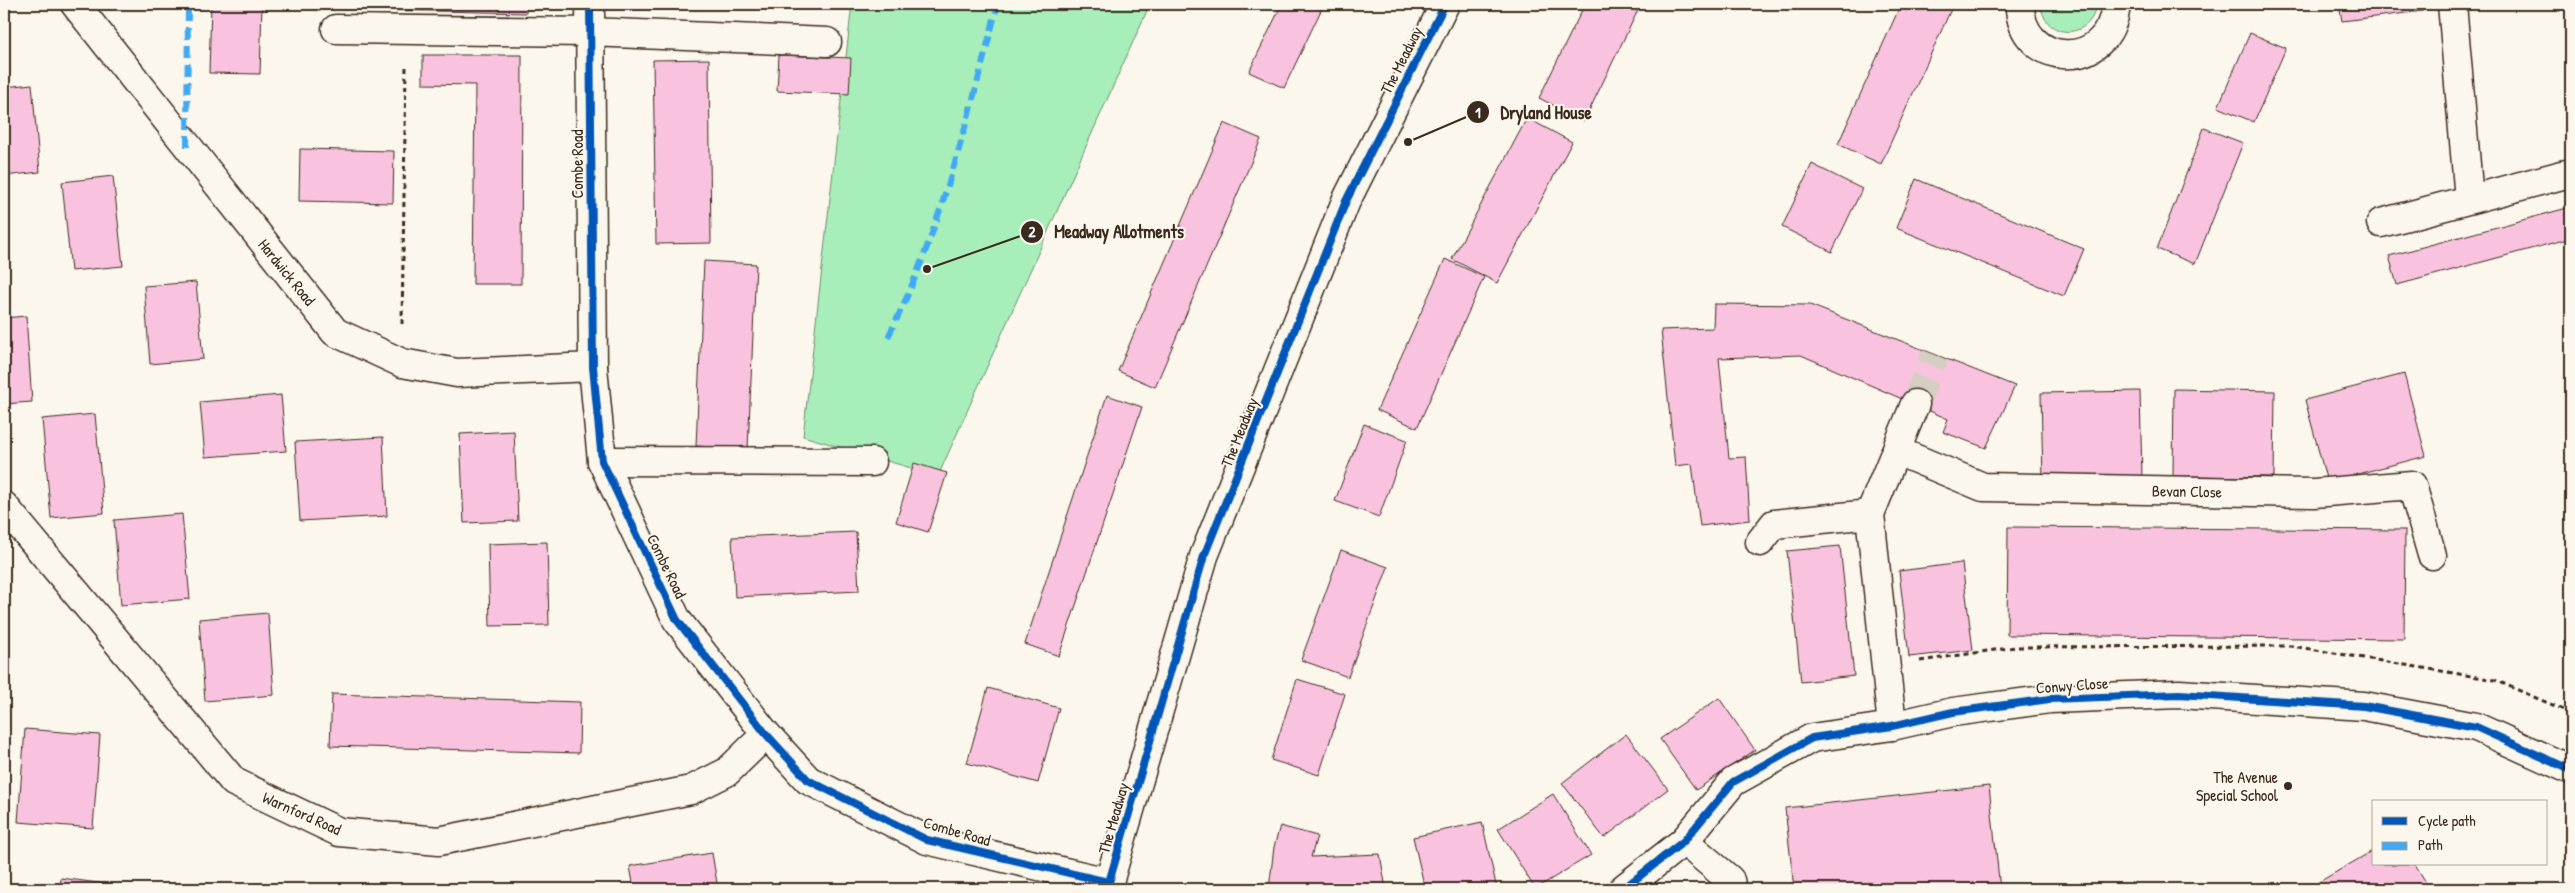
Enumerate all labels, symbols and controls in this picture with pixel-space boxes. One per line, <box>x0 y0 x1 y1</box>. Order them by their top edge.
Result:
street label: The Meadway <box>1375 22 1427 98</box>
callout: Dryland House <box>1465 96 1602 129</box>
text: Dryland House <box>1500 100 1592 126</box>
text: 1 <box>1475 102 1481 123</box>
street label: Combe Road <box>566 130 588 198</box>
callout: Meadway Allotments <box>1019 216 1194 249</box>
text: Meadway Allotments <box>1054 219 1184 245</box>
text: 2 <box>1028 221 1036 242</box>
street label: Hardwick Road <box>253 234 321 310</box>
street label: The Meadway <box>1215 394 1263 470</box>
street label: Bevan Close <box>2152 479 2223 503</box>
street label: Combe Road <box>642 530 692 602</box>
street label: Conwy Close <box>2035 671 2109 698</box>
place label: The Avenue Special School <box>2196 766 2279 806</box>
street label: The Meadway <box>1092 780 1134 856</box>
marker: The Avenue Special School <box>2282 780 2294 792</box>
street label: Warnford Road <box>259 786 345 840</box>
legend <box>2372 800 2548 866</box>
text: Cycle path <box>2418 810 2476 831</box>
street label: Combe Road <box>921 811 993 851</box>
text: Path <box>2418 834 2443 855</box>

